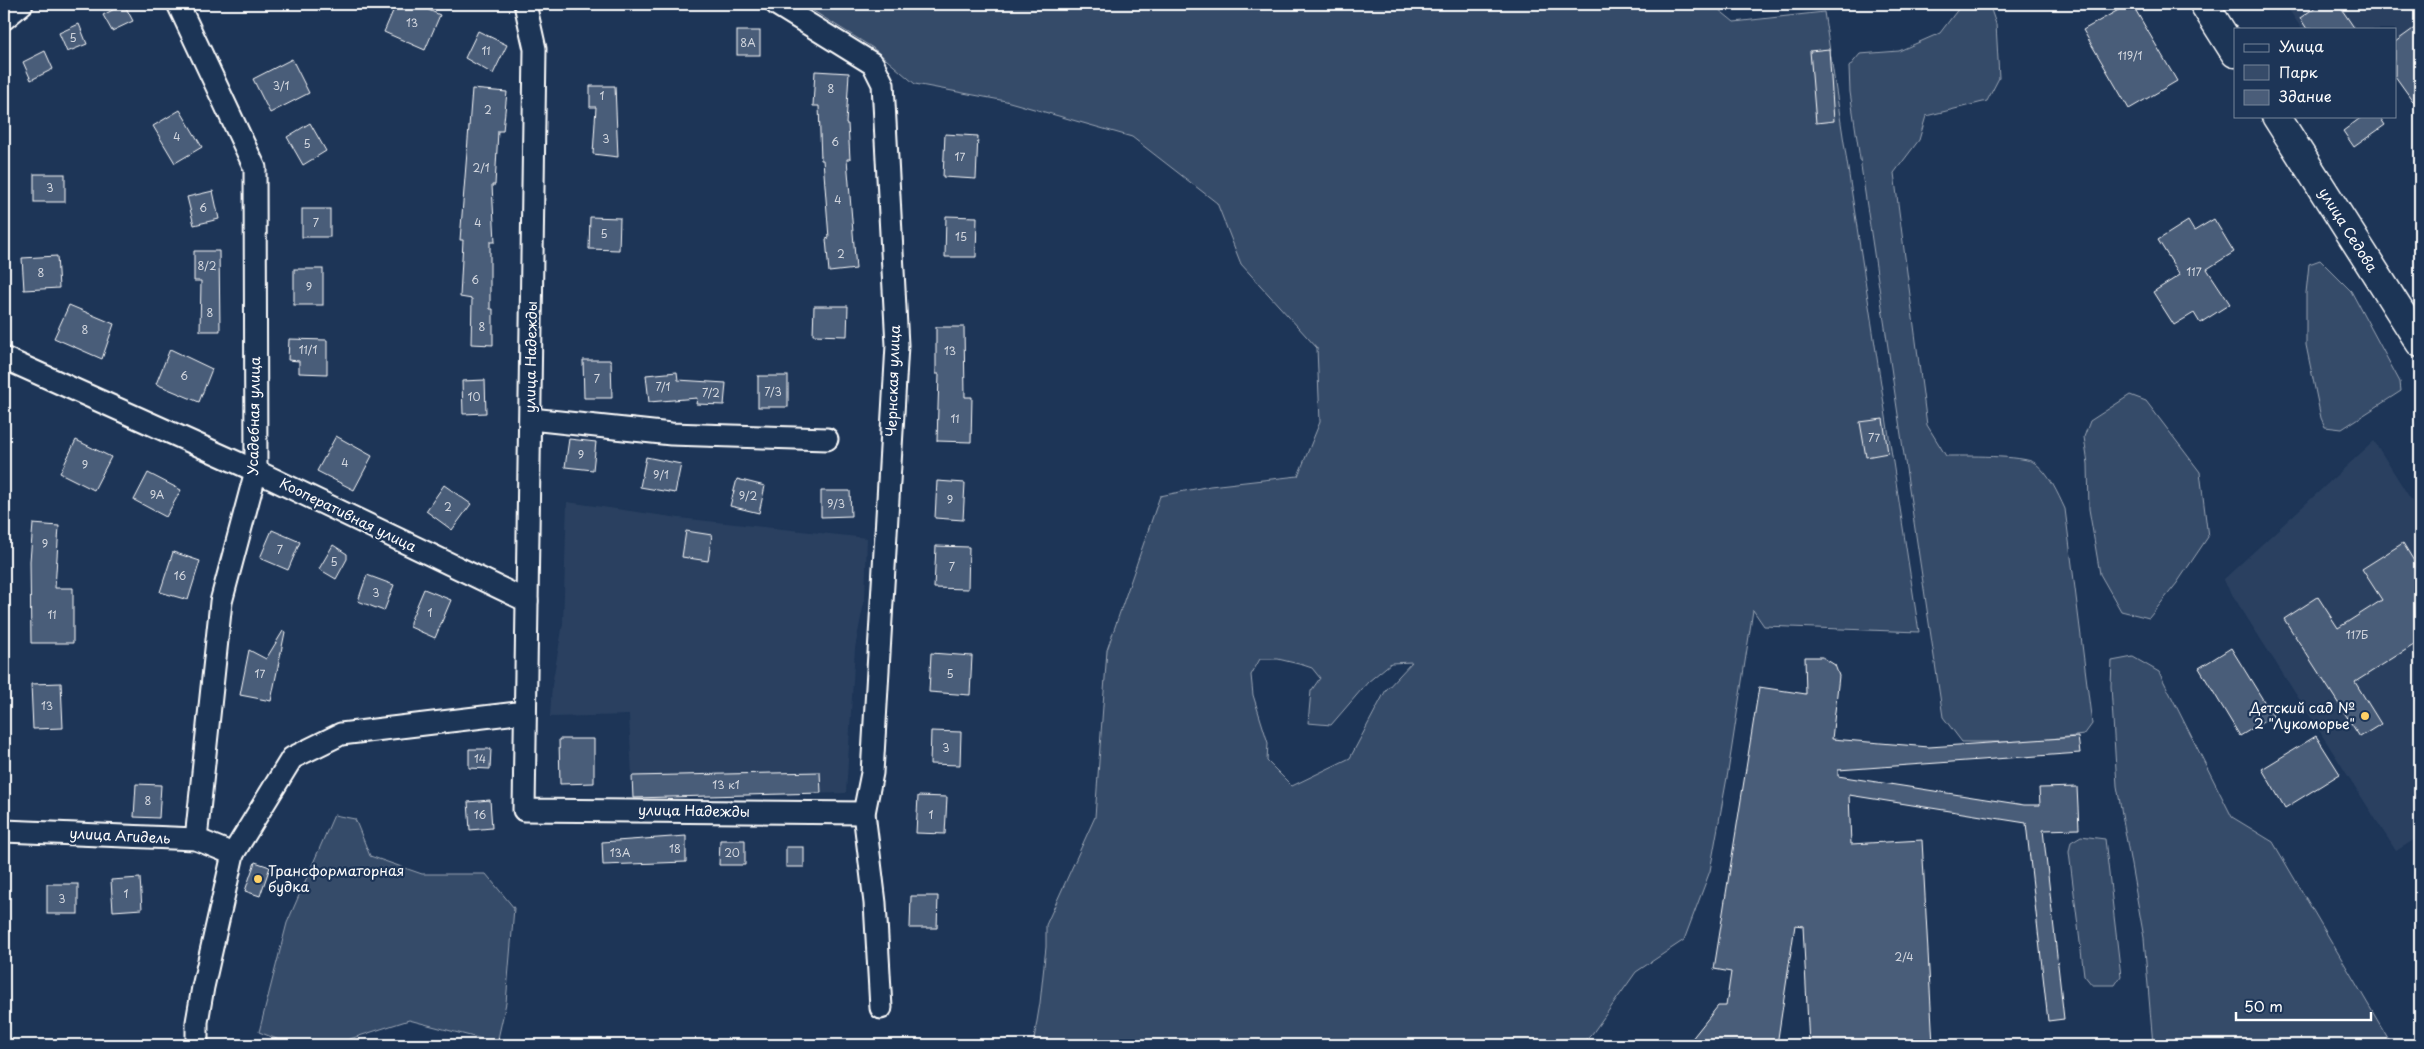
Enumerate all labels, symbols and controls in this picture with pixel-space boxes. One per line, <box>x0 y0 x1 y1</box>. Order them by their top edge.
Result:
house number: 13 <box>406 14 418 31</box>
legend <box>2234 28 2396 118</box>
house number: 5 <box>69 29 77 46</box>
house number: 8А <box>740 34 756 51</box>
text: Улица <box>2279 34 2324 57</box>
house number: 11 <box>481 42 491 59</box>
house number: 119/1 <box>2117 47 2143 64</box>
text: Парк <box>2279 60 2318 83</box>
house number: 3/1 <box>273 77 289 94</box>
house number: 8 <box>828 80 835 97</box>
text: Здание <box>2279 84 2332 107</box>
house number: 1 <box>600 87 605 104</box>
house number: 2 <box>484 101 492 118</box>
house number: 4 <box>173 128 181 145</box>
house number: 3 <box>602 130 610 147</box>
house number: 6 <box>831 133 839 150</box>
house number: 5 <box>303 135 311 152</box>
house number: 17 <box>955 148 966 165</box>
house number: 2/1 <box>472 159 490 176</box>
house number: 3 <box>46 179 54 196</box>
street label: улица Седова <box>2314 183 2383 276</box>
house number: 4 <box>834 191 842 208</box>
house number: 6 <box>199 199 207 216</box>
house number: 7 <box>313 214 319 231</box>
house number: 4 <box>474 214 482 231</box>
house number: 5 <box>600 225 608 242</box>
house number: 15 <box>955 228 967 245</box>
house number: 2 <box>837 245 845 262</box>
house number: 8/2 <box>197 257 217 274</box>
house number: 117 <box>2186 263 2202 280</box>
house number: 8 <box>38 264 45 281</box>
house number: 6 <box>471 271 479 288</box>
house number: 9 <box>306 278 312 295</box>
street label: улица Надежды <box>519 301 542 413</box>
house number: 8 <box>207 304 214 321</box>
house number: 8 <box>479 318 486 335</box>
house number: 8 <box>82 321 89 338</box>
street label: Чернская улица <box>880 325 905 437</box>
house number: 11/1 <box>299 341 317 358</box>
house number: 13 <box>944 342 956 359</box>
street label: Усадебная улица <box>242 356 265 476</box>
house number: 6 <box>180 367 188 384</box>
house number: 7 <box>594 370 600 387</box>
house number: 7/1 <box>655 378 671 395</box>
house number: 7/3 <box>764 383 782 400</box>
house number: 7/2 <box>702 384 720 401</box>
house number: 10 <box>468 388 480 405</box>
house number: 11 <box>950 410 960 427</box>
house number: 77 <box>1868 429 1880 446</box>
house number: 9 <box>578 446 584 463</box>
house number: 4 <box>341 454 349 471</box>
house number: 9 <box>82 456 88 473</box>
house number: 9/1 <box>653 466 669 483</box>
street label: Кооперативная улица <box>276 472 420 557</box>
house number: 9А <box>150 486 165 503</box>
house number: 9/2 <box>739 487 758 504</box>
house number: 9 <box>947 491 953 508</box>
house number: 9/3 <box>827 495 845 512</box>
house number: 2 <box>444 498 452 515</box>
house number: 9 <box>42 535 48 552</box>
house number: 7 <box>277 541 283 558</box>
house number: 5 <box>330 553 338 570</box>
house number: 7 <box>949 558 955 575</box>
house number: 16 <box>174 567 187 584</box>
house number: 3 <box>372 584 380 601</box>
house number: 1 <box>428 604 433 621</box>
house number: 11 <box>47 606 57 623</box>
house number: 117Б <box>2346 626 2368 643</box>
house number: 17 <box>255 665 266 682</box>
house number: 5 <box>946 665 954 682</box>
house number: 13 <box>41 697 53 714</box>
place label: Детский сад № 2 "Лукоморье" <box>2249 697 2355 734</box>
marker: Детский сад № 2 "Лукоморье" <box>2359 710 2371 722</box>
house number: 3 <box>942 739 950 756</box>
house number: 14 <box>474 750 486 767</box>
house number: 13 к1 <box>712 776 740 793</box>
house number: 8 <box>145 792 152 809</box>
street label: улица Надежды <box>638 799 750 822</box>
house number: 16 <box>474 806 487 823</box>
house number: 1 <box>929 806 934 823</box>
street label: улица Агидель <box>69 822 171 849</box>
house number: 18 <box>669 840 681 857</box>
house number: 13А <box>610 844 631 861</box>
house number: 20 <box>724 844 740 861</box>
place label: Трансформаторная будка <box>268 860 404 897</box>
marker: Трансформаторная будка <box>252 873 264 885</box>
house number: 1 <box>124 885 129 902</box>
house number: 3 <box>58 890 66 907</box>
house number: 2/4 <box>1894 948 1914 965</box>
scale bar <box>2236 989 2372 1021</box>
text: 50 m <box>2244 994 2283 1017</box>

